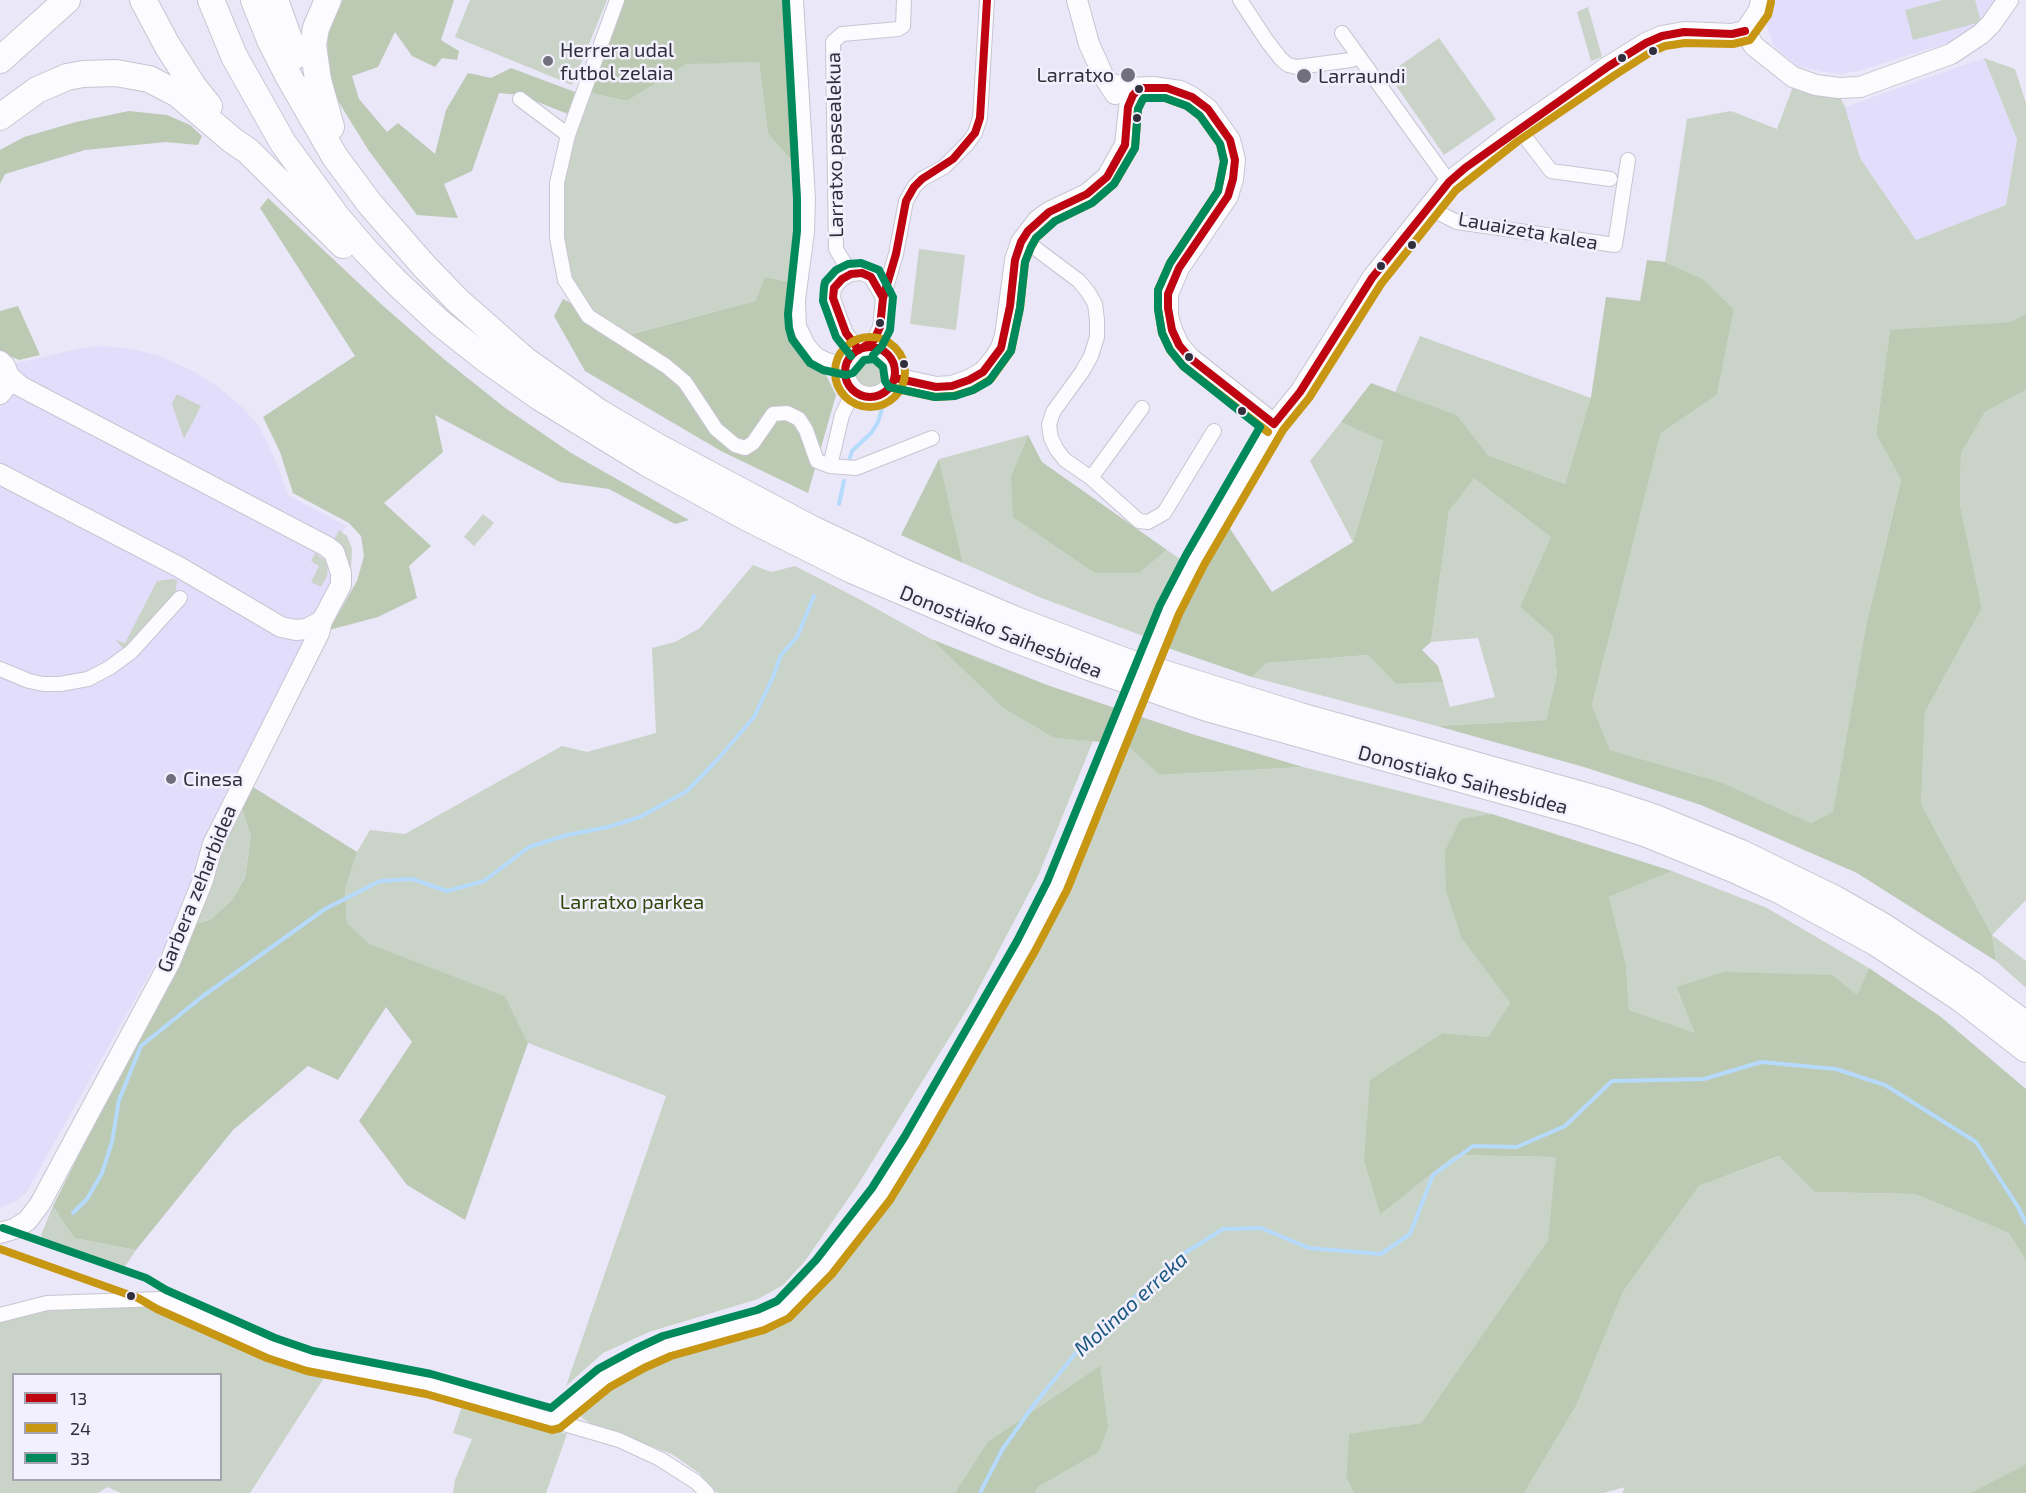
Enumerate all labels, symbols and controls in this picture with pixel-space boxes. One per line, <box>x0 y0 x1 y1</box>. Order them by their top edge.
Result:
place label: Herrera udal futbol zelaia <box>560 38 674 85</box>
unlabelled marker <box>1647 45 1659 57</box>
street label: Larratxo pasealekua <box>821 52 849 238</box>
unlabelled marker <box>1616 52 1628 64</box>
marker: Herrera udal futbol zelaia <box>541 54 555 68</box>
place label: Larratxo <box>1036 63 1114 87</box>
place label: Larraundi <box>1318 64 1406 88</box>
marker: Larratxo <box>1119 66 1137 84</box>
marker: Larraundi <box>1295 67 1313 85</box>
unlabelled marker <box>1133 83 1145 95</box>
unlabelled marker <box>1131 112 1143 124</box>
street label: Lauaizeta kalea <box>1456 207 1600 255</box>
unlabelled marker <box>1406 239 1418 251</box>
unlabelled marker <box>1375 260 1387 272</box>
unlabelled marker <box>874 317 886 329</box>
unlabelled marker <box>1183 351 1195 363</box>
unlabelled marker <box>898 358 910 370</box>
unlabelled marker <box>1236 405 1248 417</box>
street label: Donostiako Saihesbidea <box>896 580 1106 684</box>
street label: Donostiako Saihesbidea <box>1355 740 1571 820</box>
place label: Cinesa <box>183 767 243 791</box>
marker: Cinesa <box>164 772 178 786</box>
street label: Garbera zeharbidea <box>152 802 242 976</box>
park label: Larratxo parkea <box>560 890 704 914</box>
water label: Molinao erreka <box>1069 1246 1193 1362</box>
unlabelled marker <box>125 1290 137 1302</box>
legend <box>12 1373 222 1481</box>
text: 13 <box>70 1387 87 1409</box>
text: 24 <box>70 1417 91 1439</box>
text: 33 <box>70 1447 90 1469</box>

